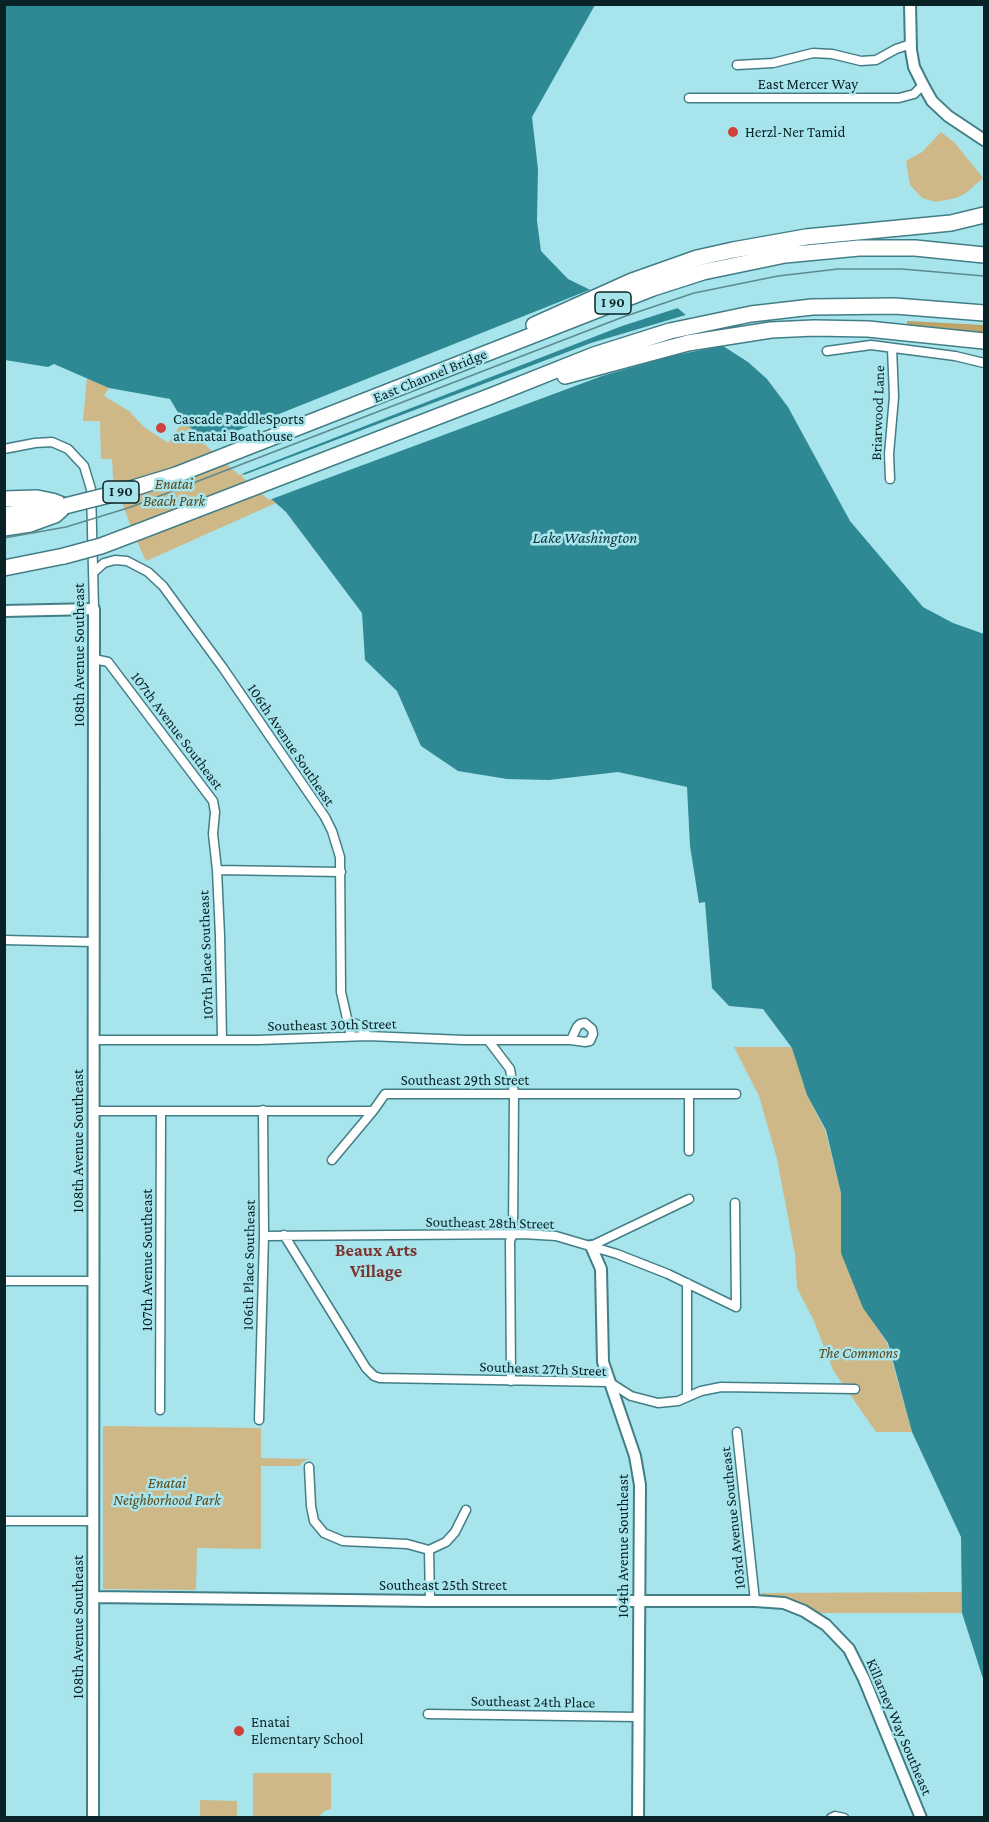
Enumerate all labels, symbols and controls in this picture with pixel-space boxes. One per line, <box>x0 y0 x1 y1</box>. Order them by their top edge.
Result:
street label: East Mercer Way <box>758 75 858 93</box>
place label: Herzl-Ner Tamid <box>745 123 845 141</box>
marker: Herzl-Ner Tamid <box>726 125 740 139</box>
road number: I 90 <box>595 292 631 314</box>
street label: East Channel Bridge <box>370 345 490 407</box>
street label: Briarwood Lane <box>867 365 889 461</box>
place label: Cascade PaddleSports at Enatai Boathouse <box>173 410 304 445</box>
marker: Cascade PaddleSports at Enatai Boathouse <box>154 421 168 435</box>
park label: Enatai Beach Park <box>143 475 205 510</box>
road number: I 90 <box>103 481 139 503</box>
water label: Lake Washington <box>533 528 637 548</box>
street label: 108th Avenue Southeast <box>70 583 88 727</box>
street label: 107th Avenue Southeast <box>127 669 227 793</box>
street label: 106th Avenue Southeast <box>243 680 339 810</box>
street label: 107th Place Southeast <box>195 890 217 1020</box>
street label: Southeast 30th Street <box>267 1015 397 1035</box>
street label: 108th Avenue Southeast <box>69 1069 87 1213</box>
street label: Southeast 29th Street <box>401 1071 529 1089</box>
street label: 107th Avenue Southeast <box>138 1189 156 1331</box>
street label: 106th Place Southeast <box>239 1200 259 1330</box>
street label: Southeast 28th Street <box>425 1213 555 1233</box>
district label: Beaux Arts Village <box>335 1239 417 1282</box>
park label: The Commons <box>818 1344 898 1362</box>
street label: Southeast 27th Street <box>479 1358 607 1380</box>
street label: 103rd Avenue Southeast <box>717 1446 749 1590</box>
park label: Enatai Neighborhood Park <box>113 1474 221 1509</box>
street label: 104th Avenue Southeast <box>614 1474 632 1618</box>
street label: 108th Avenue Southeast <box>69 1555 87 1699</box>
street label: Southeast 25th Street <box>379 1576 507 1594</box>
street label: Killarney Way Southeast <box>862 1656 936 1798</box>
street label: Southeast 24th Place <box>471 1692 595 1712</box>
place label: Enatai Elementary School <box>251 1713 363 1748</box>
marker: Enatai Elementary School <box>232 1724 246 1738</box>

